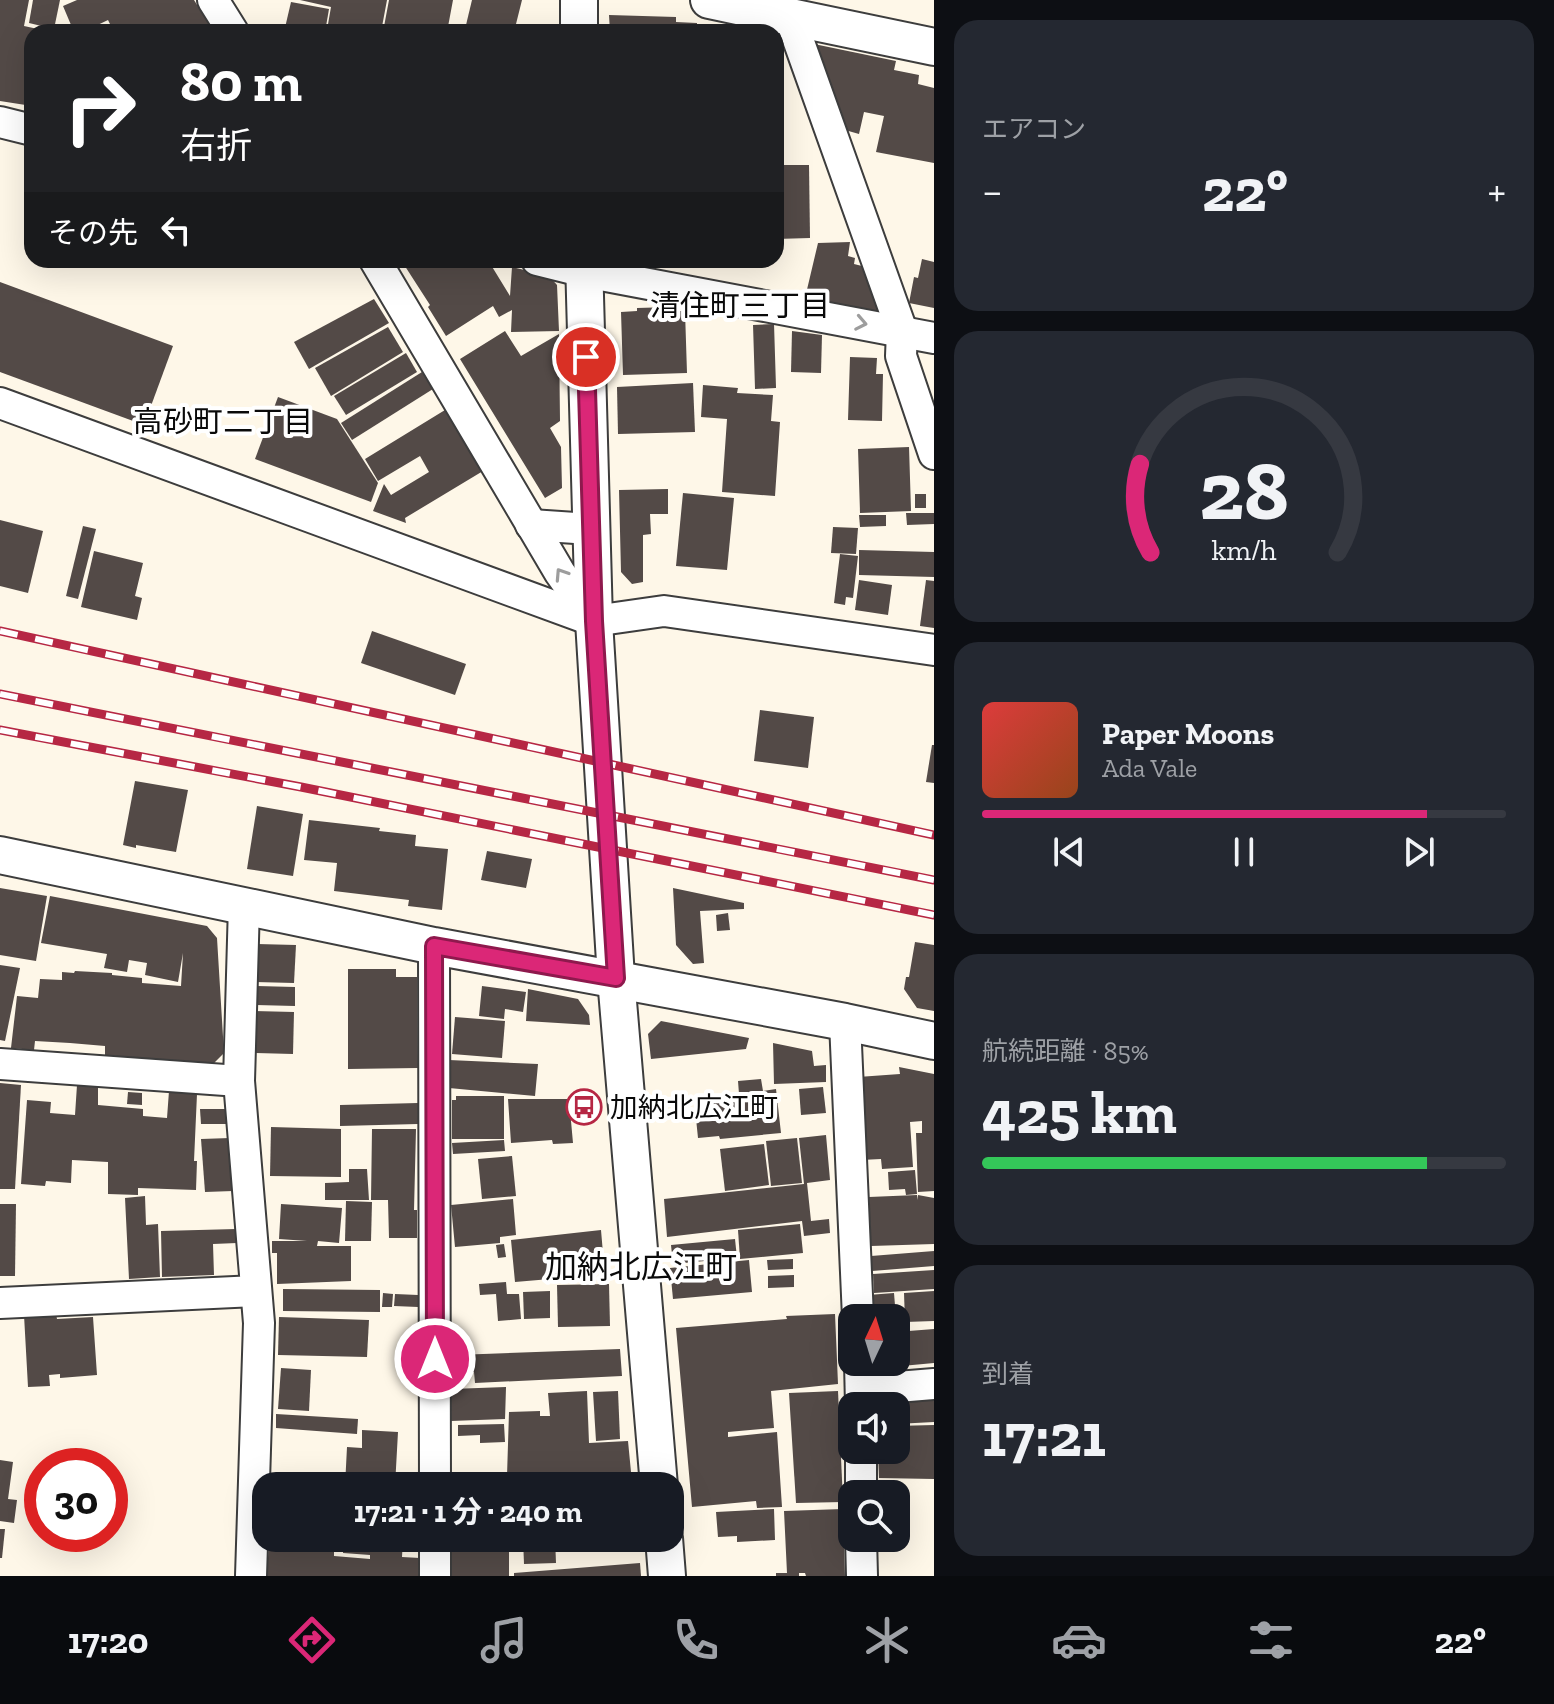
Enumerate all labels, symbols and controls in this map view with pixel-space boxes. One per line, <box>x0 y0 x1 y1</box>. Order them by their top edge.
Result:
text: 80 m <box>180 48 302 115</box>
icon: right <box>48 56 152 160</box>
text: エアコン <box>982 113 1086 145</box>
text: 右折 <box>180 124 252 167</box>
text: 22° <box>1202 154 1288 226</box>
text: − <box>982 164 1003 217</box>
text: + <box>1487 164 1506 217</box>
icon: left <box>154 208 198 252</box>
text: その先 <box>48 215 138 251</box>
district label: 清住町三丁目 <box>650 288 830 324</box>
one-way arrow <box>854 314 868 331</box>
pin <box>552 323 620 391</box>
icon: arrive <box>564 335 608 379</box>
district label: 高砂町二丁目 <box>133 404 313 440</box>
text: 28 <box>1199 439 1289 539</box>
text: km/h <box>1211 533 1277 567</box>
one-way arrow <box>556 568 571 583</box>
text: Paper Moons <box>1102 716 1274 752</box>
text: Ada Vale <box>1102 752 1197 784</box>
icon: previous <box>1047 830 1091 874</box>
icon: pause <box>1222 830 1266 874</box>
icon: next <box>1397 830 1441 874</box>
text: 航続距離 · 85% <box>982 1035 1149 1067</box>
text: 425 km <box>982 1076 1177 1148</box>
bus stop icon: 加納北広江町 <box>565 1088 603 1126</box>
place label: 加納北広江町 <box>610 1091 778 1124</box>
district label: 加納北広江町 <box>545 1248 737 1286</box>
north arrow <box>838 1304 910 1376</box>
map controls <box>838 1304 910 1552</box>
position arrow <box>393 1317 477 1401</box>
text: 到着 <box>982 1358 1034 1390</box>
button: sound <box>838 1392 910 1464</box>
text: 17:21 <box>982 1399 1106 1471</box>
speed limit sign: 30 <box>24 1448 128 1552</box>
button: search <box>838 1480 910 1552</box>
text: 17:21 · 1 分 · 240 m <box>354 1494 582 1530</box>
icon: directions <box>284 1612 340 1668</box>
icon: music <box>476 1612 532 1668</box>
icon: phone <box>668 1612 724 1668</box>
icon: climate <box>859 1612 915 1668</box>
icon: car <box>1051 1612 1107 1668</box>
icon: filters <box>1243 1612 1299 1668</box>
text: 17:20 <box>68 1619 148 1662</box>
text: 22° <box>1434 1619 1486 1662</box>

